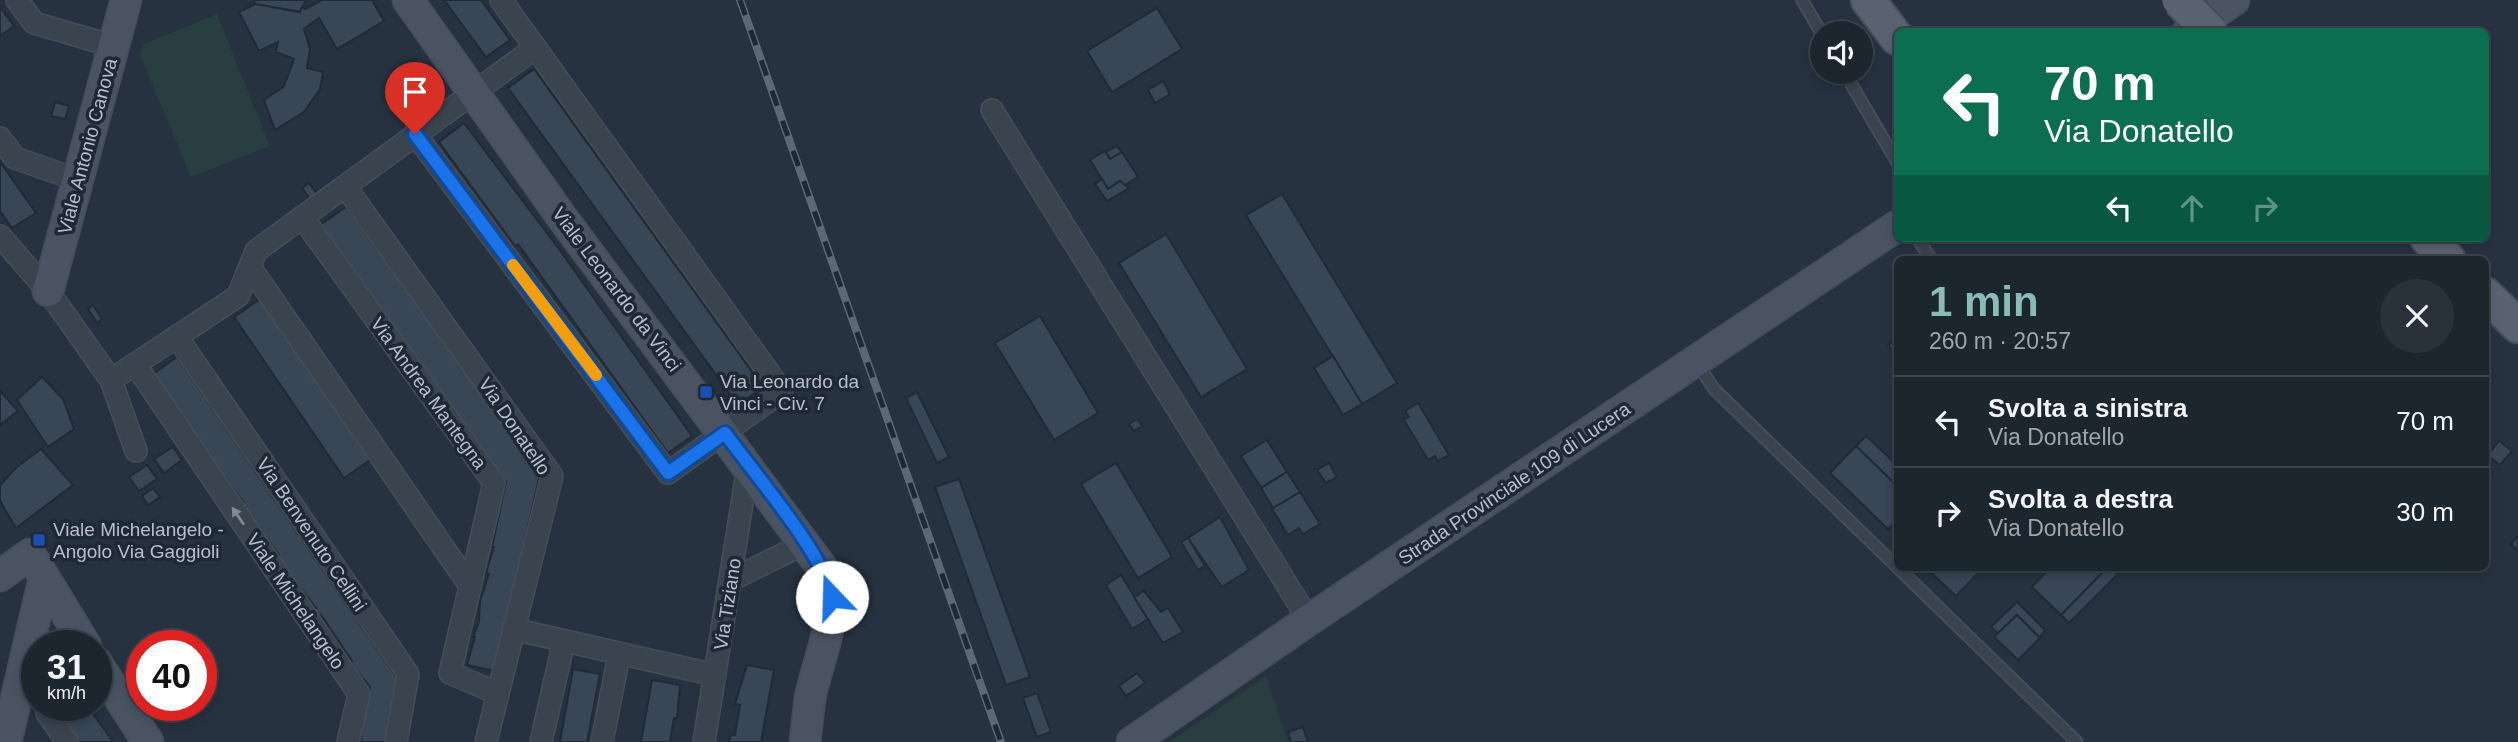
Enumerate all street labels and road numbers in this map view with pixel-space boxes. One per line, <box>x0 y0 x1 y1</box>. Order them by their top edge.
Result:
street label: Viale Antonio Canova <box>54 55 121 236</box>
street label: Viale Leonardo da Vinci <box>548 203 685 375</box>
street label: Via Andrea Mantegna <box>366 313 491 474</box>
street label: Via Donatello <box>474 374 555 479</box>
street label: Strada Provinciale 109 di Lucera <box>1395 398 1634 569</box>
street label: Via Benvenuto Cellini <box>252 454 371 615</box>
street label: Viale Michelangelo <box>242 529 349 673</box>
street label: Via Tiziano <box>710 557 745 651</box>

